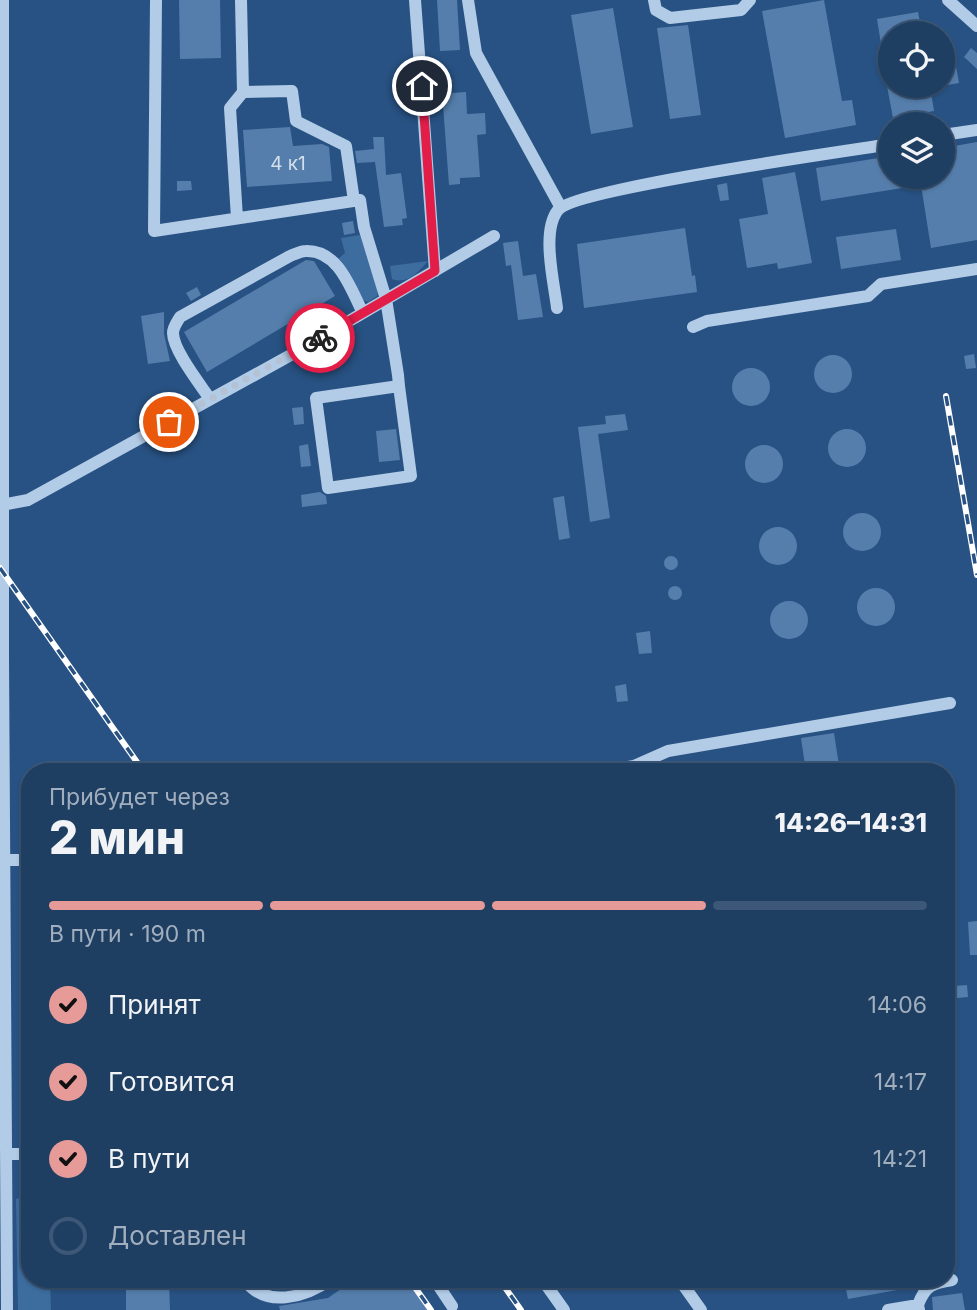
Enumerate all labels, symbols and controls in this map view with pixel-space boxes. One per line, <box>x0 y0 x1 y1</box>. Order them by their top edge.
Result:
map controls <box>878 21 955 189</box>
button: locate <box>878 21 955 98</box>
pin <box>392 56 452 116</box>
icon: home <box>403 67 441 105</box>
button: layers <box>878 112 955 189</box>
house number: 4 к1 <box>270 152 306 175</box>
courier <box>285 303 355 373</box>
icon: bike <box>301 319 339 357</box>
pin <box>139 392 199 452</box>
icon: bag <box>150 403 188 441</box>
text: Прибудет через <box>49 783 230 811</box>
text: 14:26–14:31 <box>775 807 927 838</box>
text: 2 мин <box>49 809 185 865</box>
text: В пути · 190 m <box>49 920 206 948</box>
icon: check <box>49 986 87 1024</box>
text: Принят <box>108 989 201 1020</box>
text: 14:06 <box>867 991 927 1019</box>
icon: check <box>49 1063 87 1101</box>
text: Готовится <box>108 1066 235 1097</box>
text: 14:17 <box>874 1068 927 1096</box>
icon: check <box>49 1140 87 1178</box>
text: В пути <box>108 1143 190 1174</box>
text: 14:21 <box>873 1145 927 1173</box>
text: Доставлен <box>108 1220 247 1251</box>

